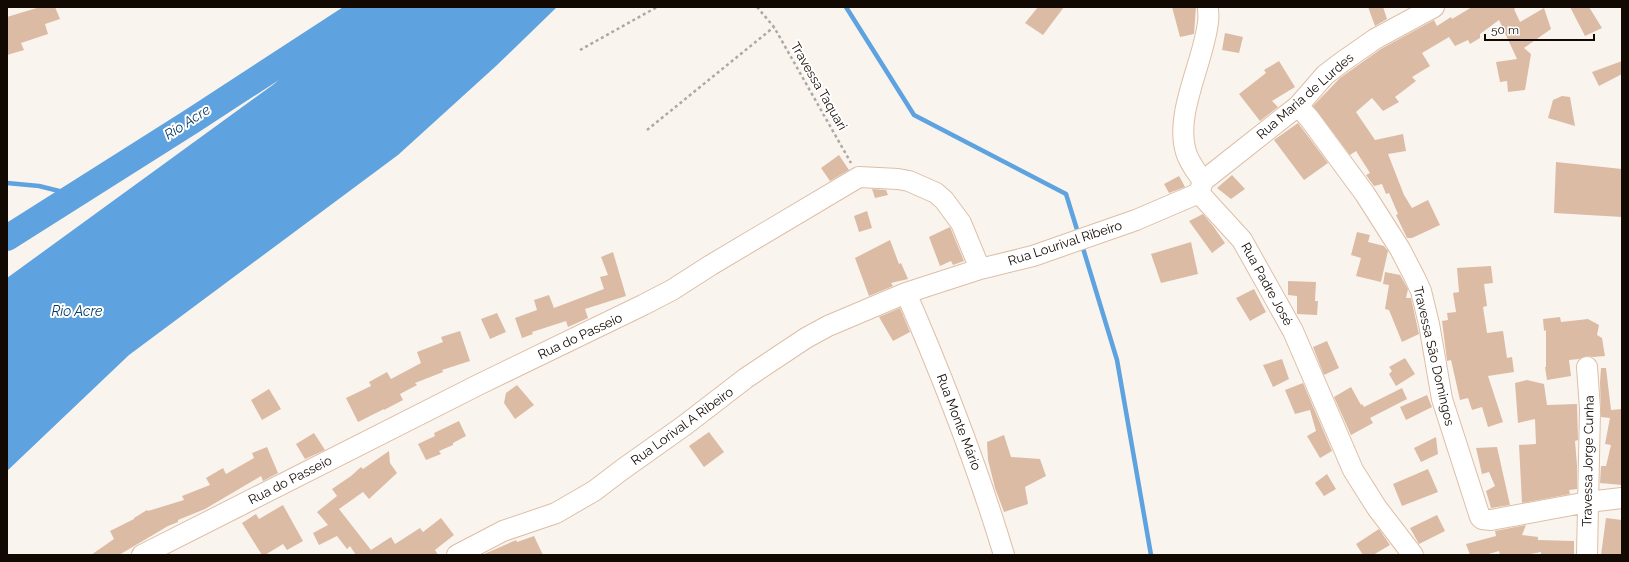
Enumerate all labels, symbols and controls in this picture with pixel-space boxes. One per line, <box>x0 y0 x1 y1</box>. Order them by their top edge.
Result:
scale bar <box>1485 16 1594 42</box>
text: 50 m <box>1491 23 1519 37</box>
street label: Travessa Taquari <box>788 39 850 133</box>
street label: Rua Maria de Lurdes <box>1254 50 1356 142</box>
water label: Río Acre <box>161 101 213 143</box>
street label: Rua Lourival Ribeiro <box>1006 217 1124 269</box>
street label: Rua Padre José <box>1238 240 1296 328</box>
street label: Travessa São Domingos <box>1411 285 1457 427</box>
water label: Rio Acre <box>51 303 103 319</box>
street label: Rua do Passeio <box>535 310 625 362</box>
street label: Rua Monte Mário <box>934 372 984 472</box>
street label: Rua Lorival A Ribeiro <box>628 384 736 468</box>
street label: Travessa Jorge Cunha <box>1579 395 1597 527</box>
street label: Rua do Passeio <box>246 452 334 507</box>

